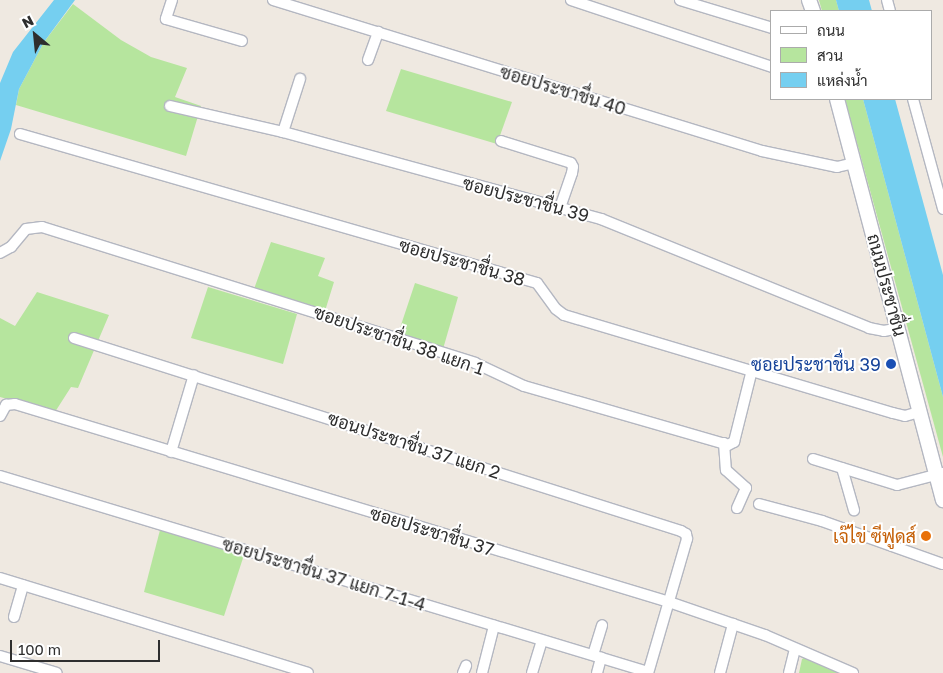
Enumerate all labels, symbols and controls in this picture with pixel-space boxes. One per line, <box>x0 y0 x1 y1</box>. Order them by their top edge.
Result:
north arrow <box>10 10 60 60</box>
legend <box>770 10 933 100</box>
text: N <box>19 11 36 31</box>
text: ถนน <box>817 21 845 39</box>
text: สวน <box>817 46 843 64</box>
street label: ซอยประชาชื่น 40 <box>497 61 629 119</box>
text: แหล่งน้ำ <box>817 71 868 89</box>
street label: ซอยประชาชื่น 39 <box>460 172 592 226</box>
street label: ถนนประชาชื่น <box>863 231 911 339</box>
street label: ซอยประชาชื่น 38 <box>396 234 528 290</box>
street label: ซอยประชาชื่น 38 แยก 1 <box>311 301 487 379</box>
place label: ซอยประชาชื่น 39 <box>751 353 881 375</box>
marker: ซอยประชาชื่น 39 <box>885 358 897 370</box>
street label: ซอนประชาชื่น 37 แยก 2 <box>325 407 503 483</box>
street label: ซอยประชาชื่น 37 <box>367 502 497 560</box>
place label: เจ๊ไข่ ซีฟูดส์ <box>833 525 916 547</box>
marker: เจ๊ไข่ ซีฟูดส์ <box>920 530 932 542</box>
street label: ซอยประชาชื่น 37 แยก 7-1-4 <box>220 533 428 615</box>
scale bar <box>12 630 162 662</box>
text: 100 m <box>18 640 61 658</box>

